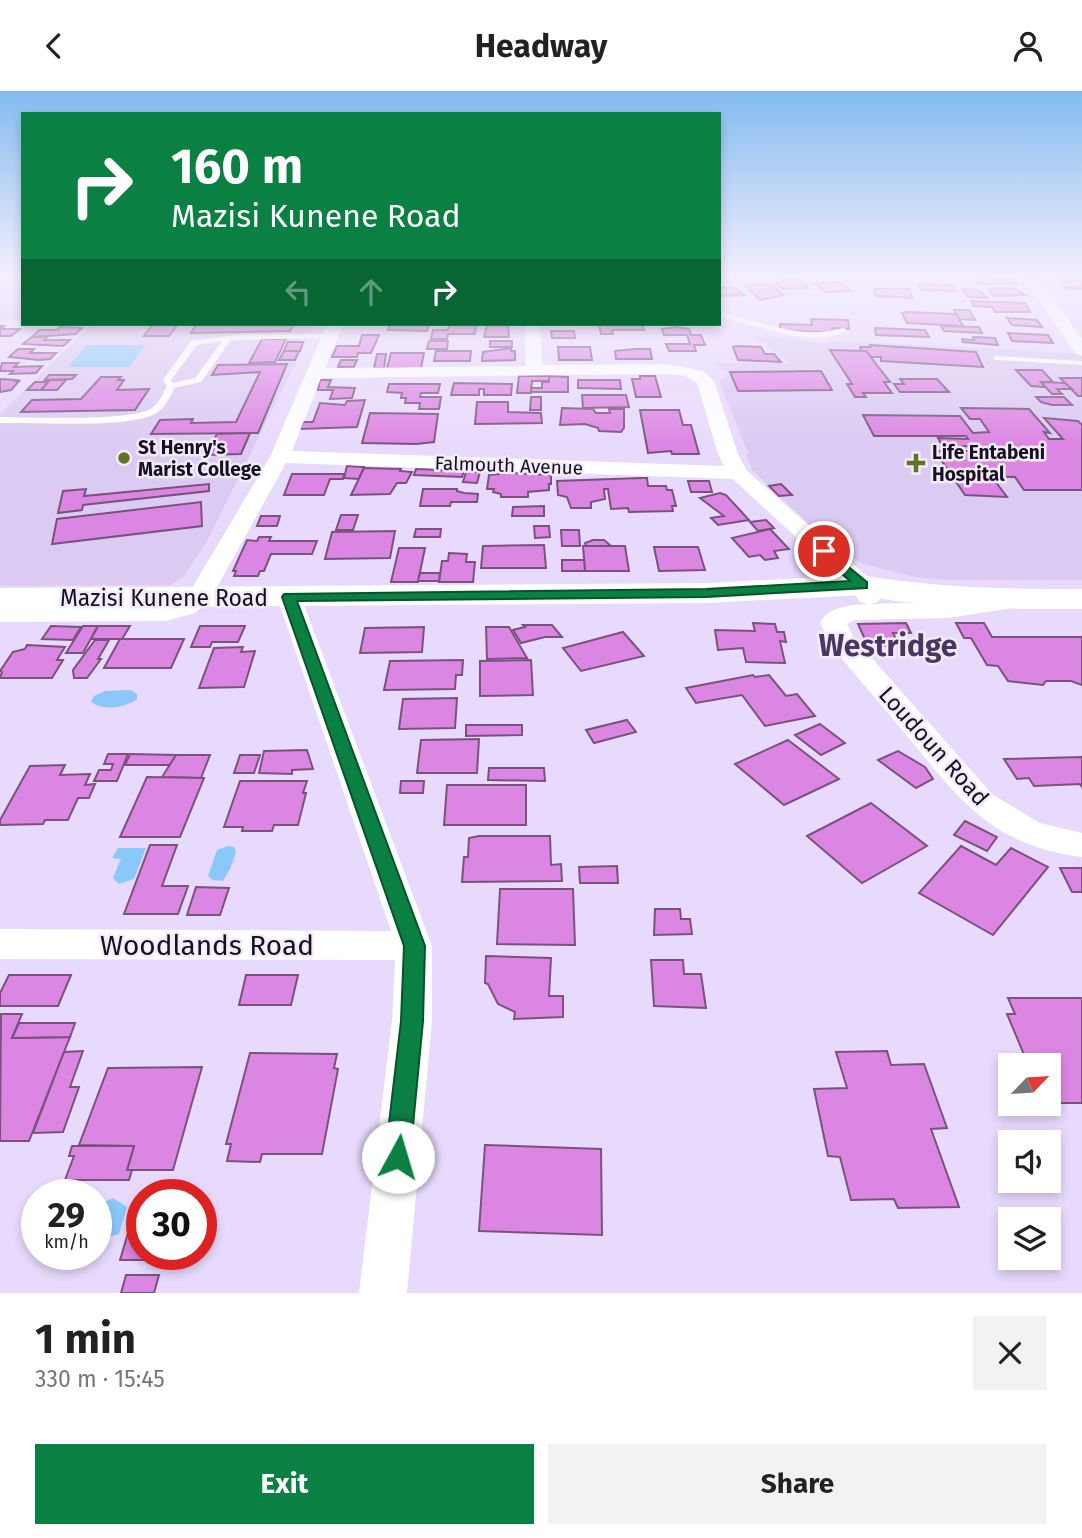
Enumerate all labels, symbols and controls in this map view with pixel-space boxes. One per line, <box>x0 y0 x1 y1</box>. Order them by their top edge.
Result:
icon: back <box>35 27 73 65</box>
text: Headway <box>475 27 607 65</box>
icon: person <box>1009 27 1047 65</box>
text: 160 m <box>171 137 303 196</box>
icon: right <box>56 140 147 231</box>
text: Mazisi Kunene Road <box>171 197 461 235</box>
icon: left <box>279 273 317 311</box>
icon: ahead <box>352 273 390 311</box>
icon: right <box>425 273 463 311</box>
place label: St Henry's Marist College <box>138 436 261 481</box>
place label: Life Entabeni Hospital <box>932 441 1045 486</box>
marker: St Henry's Marist College <box>116 450 132 466</box>
street label: Falmouth Avenue <box>434 451 584 480</box>
marker: Life Entabeni Hospital <box>906 453 926 473</box>
pin <box>794 521 854 581</box>
icon: arrive <box>805 532 843 570</box>
street label: Mazisi Kunene Road <box>60 584 268 612</box>
district label: Westridge <box>819 628 957 664</box>
street label: Loudoun Road <box>873 681 995 811</box>
street label: Woodlands Road <box>100 929 314 962</box>
north arrow <box>998 1053 1060 1117</box>
map controls <box>998 1053 1061 1270</box>
position arrow <box>361 1120 435 1194</box>
button: sound <box>998 1130 1061 1193</box>
speed limit sign: 30 <box>126 1179 217 1270</box>
text: 29 <box>48 1194 85 1236</box>
button: layers <box>998 1207 1061 1270</box>
text: km/h <box>44 1231 89 1253</box>
text: 1 min <box>35 1314 136 1364</box>
button: close <box>973 1316 1047 1390</box>
text: 330 m · 15:45 <box>35 1365 165 1393</box>
button: Exit <box>35 1444 534 1524</box>
button: Share <box>548 1444 1047 1524</box>

